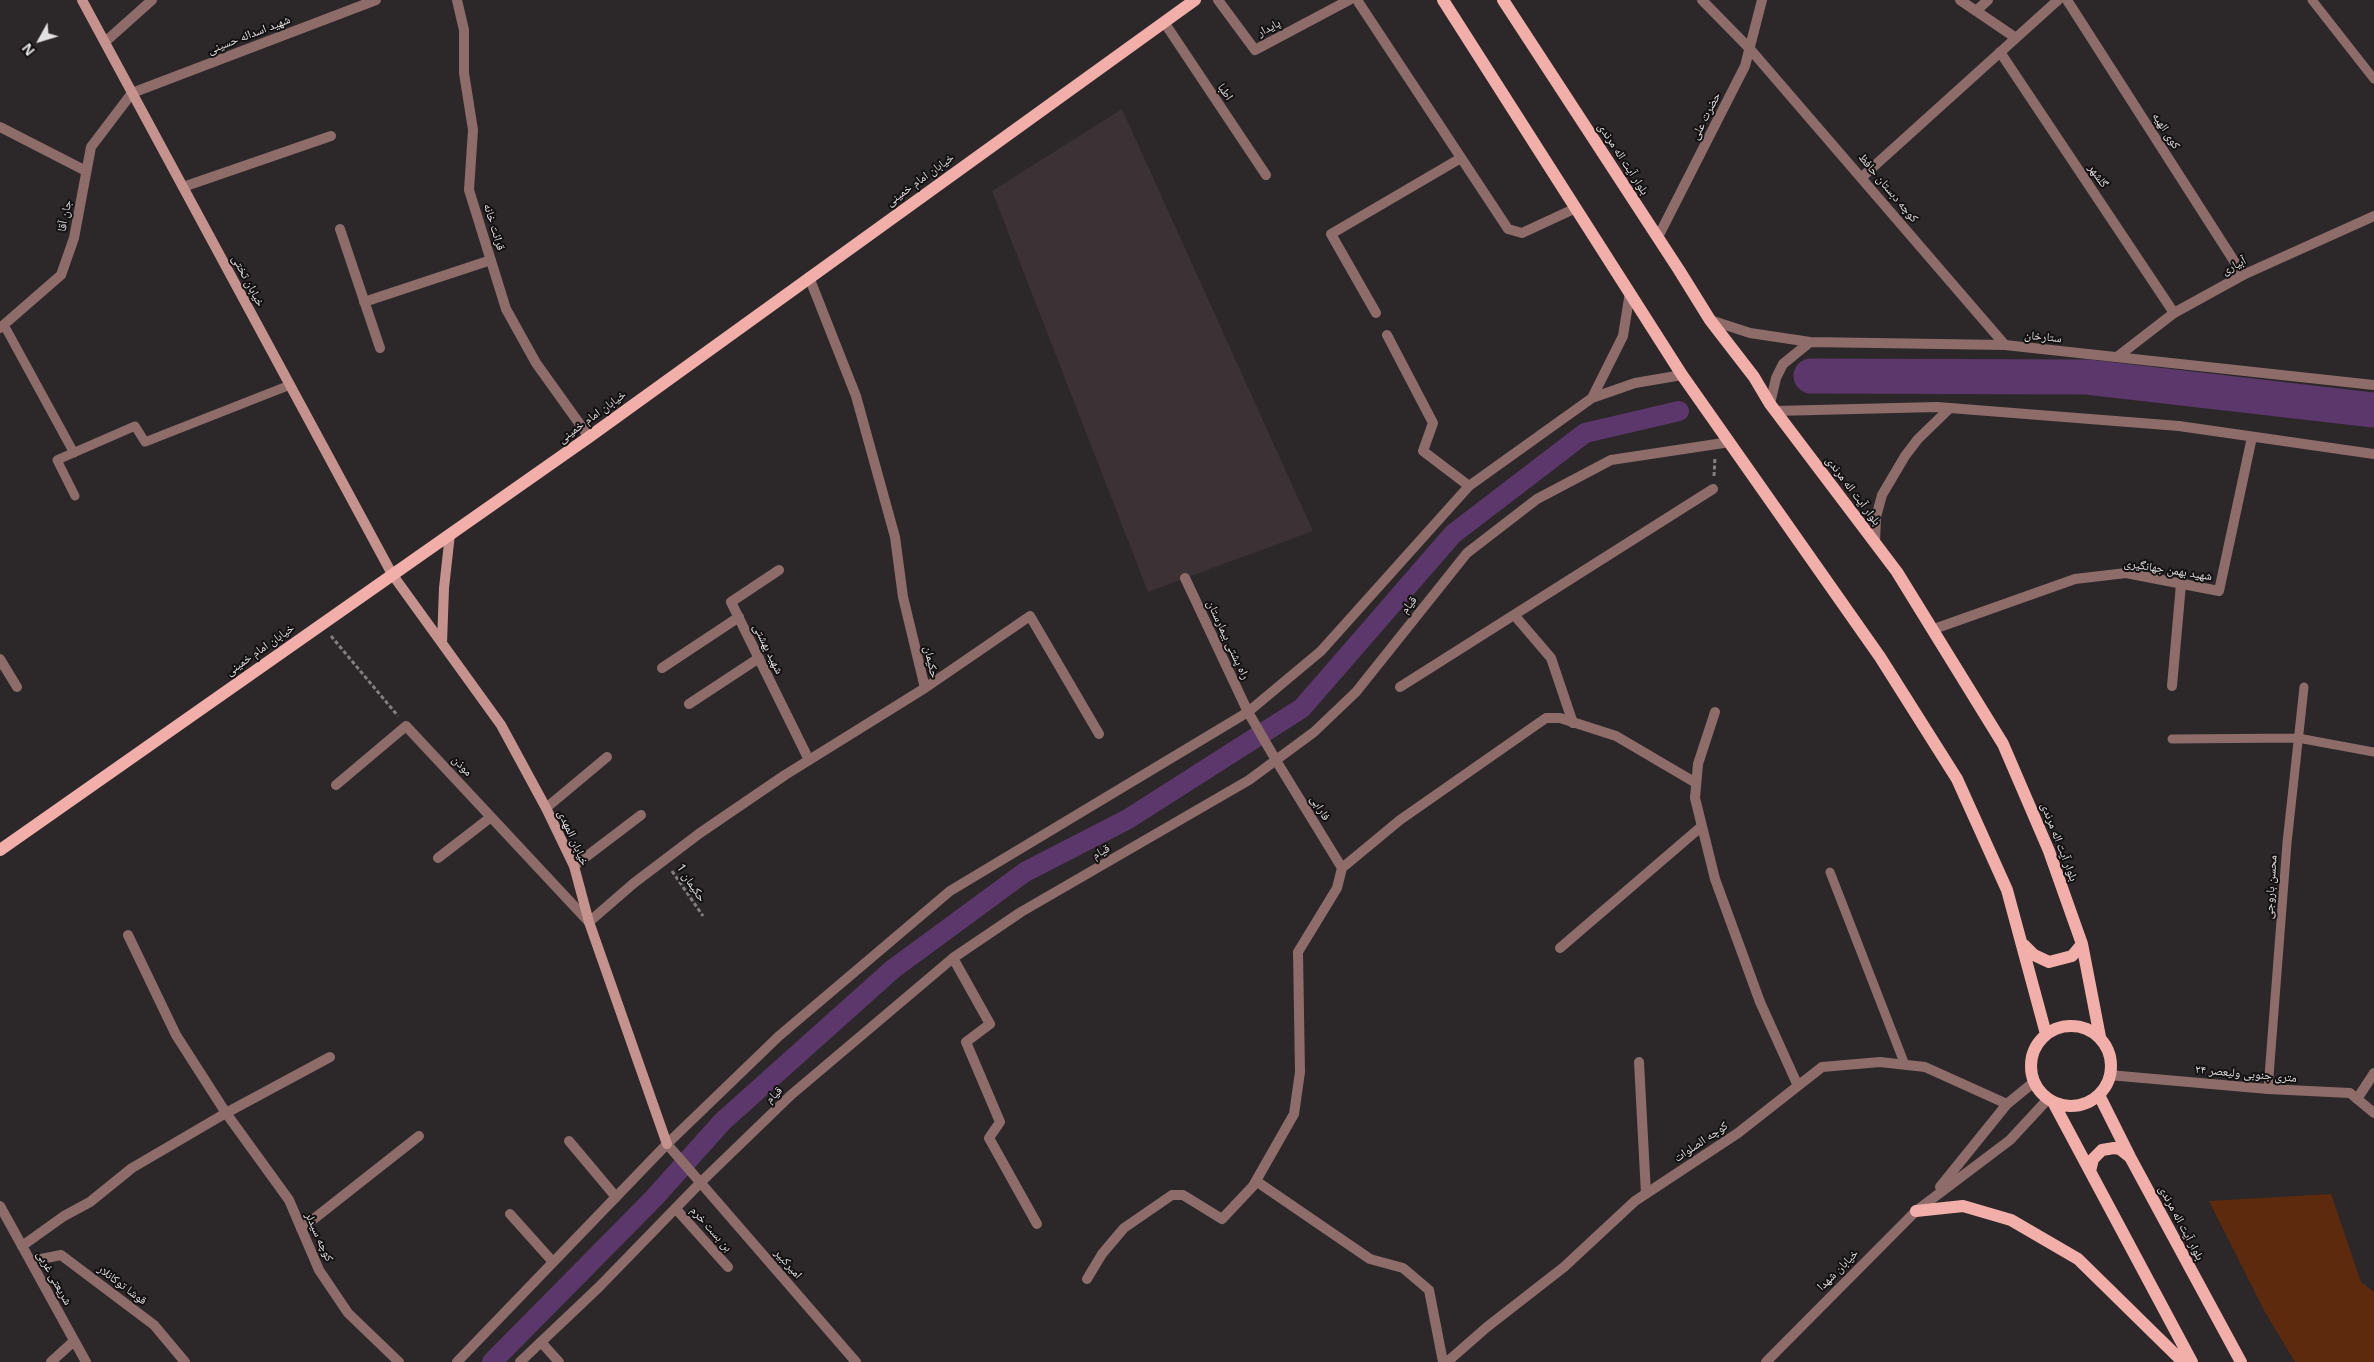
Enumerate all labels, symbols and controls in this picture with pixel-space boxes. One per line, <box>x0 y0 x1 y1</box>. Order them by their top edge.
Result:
street label: شهید اسداله حسینی <box>206 13 292 57</box>
north arrow <box>15 15 65 65</box>
street label: پایدار <box>1255 16 1283 40</box>
text: N <box>17 39 39 60</box>
street label: اطبا <box>1214 81 1236 103</box>
street label: حضرت علی <box>1688 90 1724 142</box>
street label: کوی الهیه <box>2149 110 2183 152</box>
street label: بلوار آیت اله مرندی <box>1594 120 1652 198</box>
street label: خیابان امام خمینی <box>883 151 957 209</box>
street label: کوچه دبستان حافظ <box>1855 151 1921 225</box>
street label: گلشهر <box>2085 161 2111 191</box>
street label: جان آقا <box>55 199 75 233</box>
street label: قرائت خانه <box>480 202 508 252</box>
street label: خیابان تختی <box>228 253 268 309</box>
street label: آبیاری <box>2219 254 2249 278</box>
street label: ستارخان <box>2024 328 2062 346</box>
street label: خیابان امام خمینی <box>555 388 629 446</box>
street label: بلوار آیت اله مرندی <box>1822 454 1884 528</box>
street label: شهید بهمن جهانگیری <box>2123 556 2213 584</box>
street label: قیام <box>1398 593 1420 617</box>
street label: راه پشتی بیمارستان <box>1203 598 1253 682</box>
street label: خیابان امام خمینی <box>223 621 297 679</box>
street label: شهید بهشتی <box>750 622 786 676</box>
street label: حکیمان <box>920 645 942 679</box>
street label: موذن <box>449 753 475 779</box>
street label: فارابی <box>1307 793 1333 823</box>
street label: بلوار آیت اله مرندی <box>2037 801 2081 883</box>
street label: خیابان المهدی <box>554 808 592 868</box>
street label: قیام <box>1090 841 1112 863</box>
street label: محسن باروجی <box>2262 855 2280 919</box>
street label: حکیمان 1 <box>673 861 709 905</box>
street label: ۲۴ متری جنوبی ولیعصر <box>2195 1062 2297 1086</box>
street label: قیام <box>762 1084 786 1106</box>
street label: کوچه الصلوات <box>1671 1119 1731 1165</box>
street label: بلوار آیت اله مرندی <box>2155 1183 2207 1263</box>
street label: بن بست خرم <box>687 1203 735 1255</box>
street label: کوچه سیدلر <box>302 1210 336 1264</box>
street label: امیرکبیر <box>771 1246 805 1282</box>
street label: خیابان شهدا <box>1814 1246 1862 1294</box>
street label: شریعتی غربی <box>33 1248 75 1308</box>
street label: قوشا توکانلار <box>95 1262 149 1308</box>

